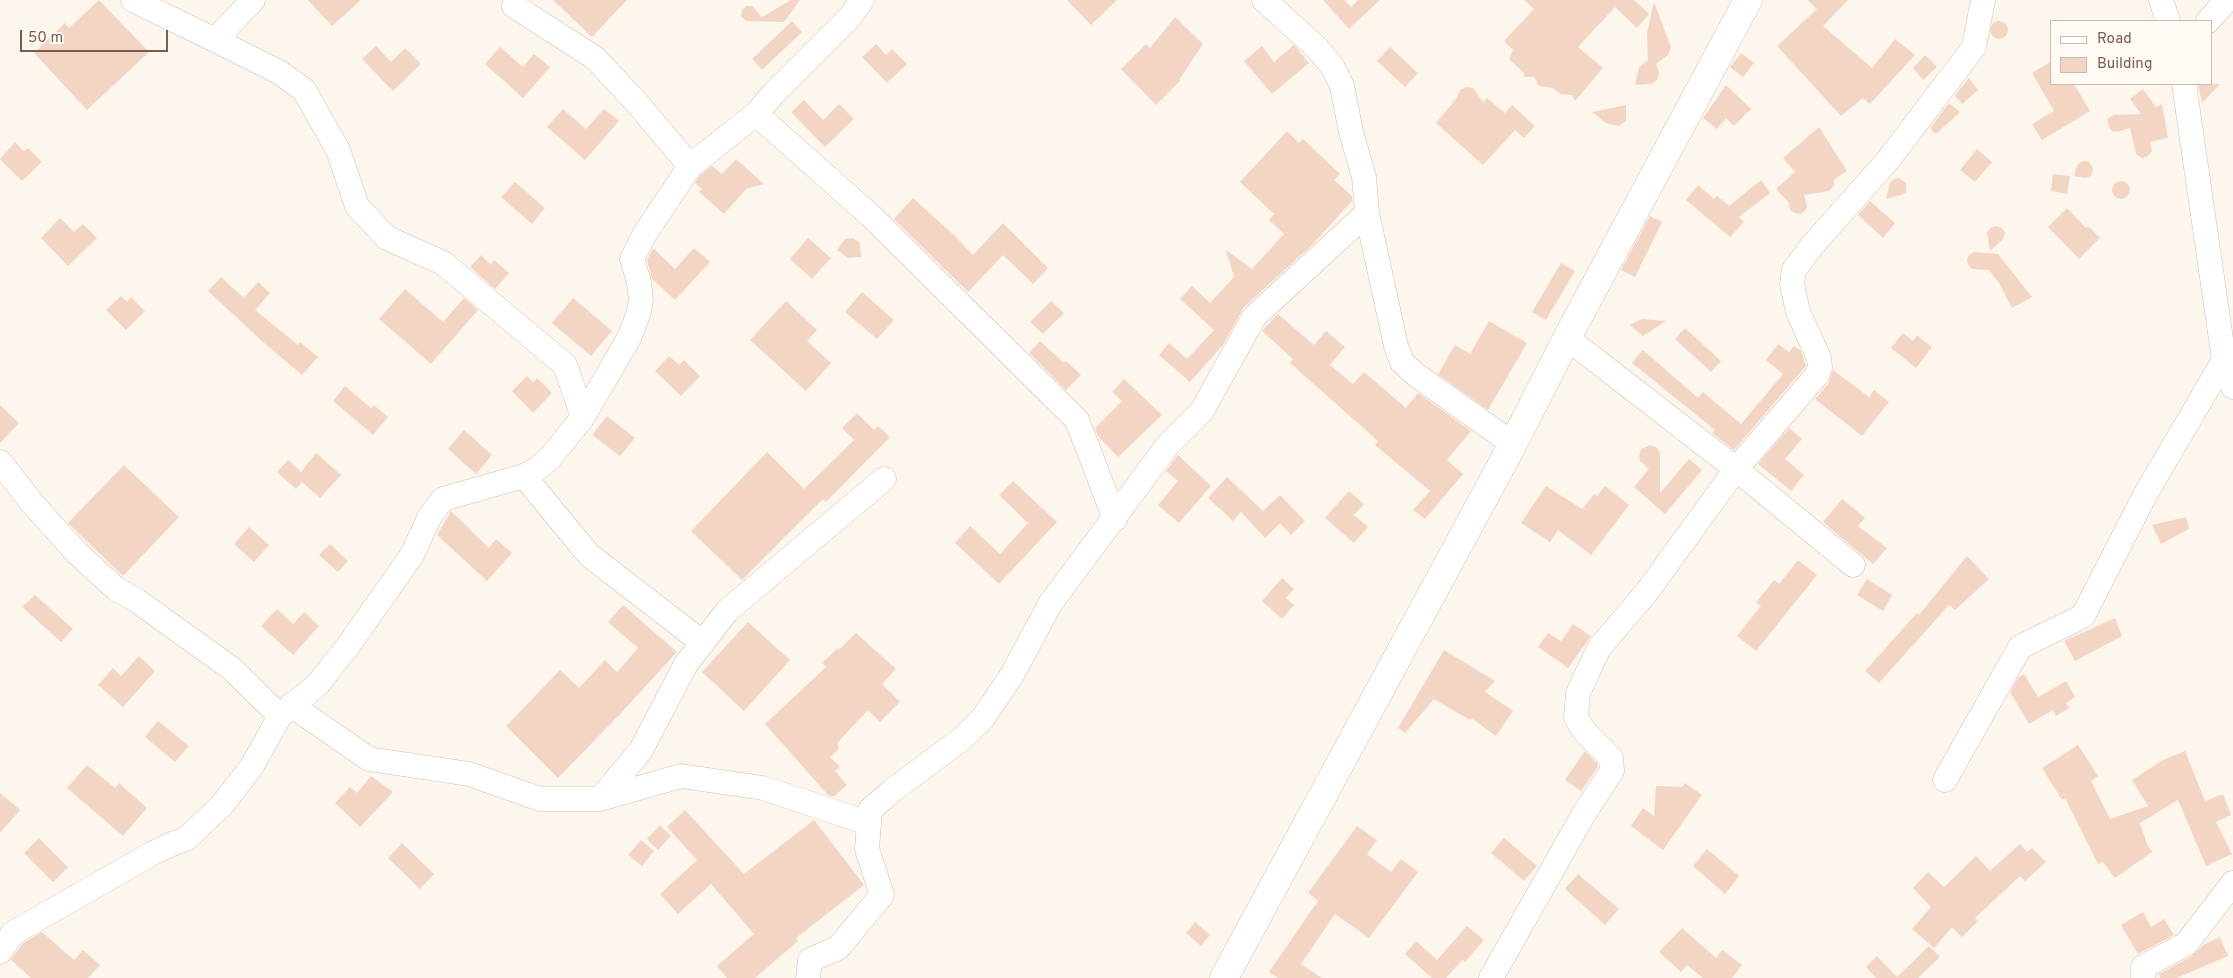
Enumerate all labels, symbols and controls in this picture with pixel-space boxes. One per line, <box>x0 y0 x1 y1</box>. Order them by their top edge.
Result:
scale bar <box>22 20 170 52</box>
legend <box>2050 20 2213 85</box>
text: 50 m <box>28 29 63 48</box>
text: Road <box>2097 30 2132 49</box>
text: Building <box>2097 55 2152 74</box>

